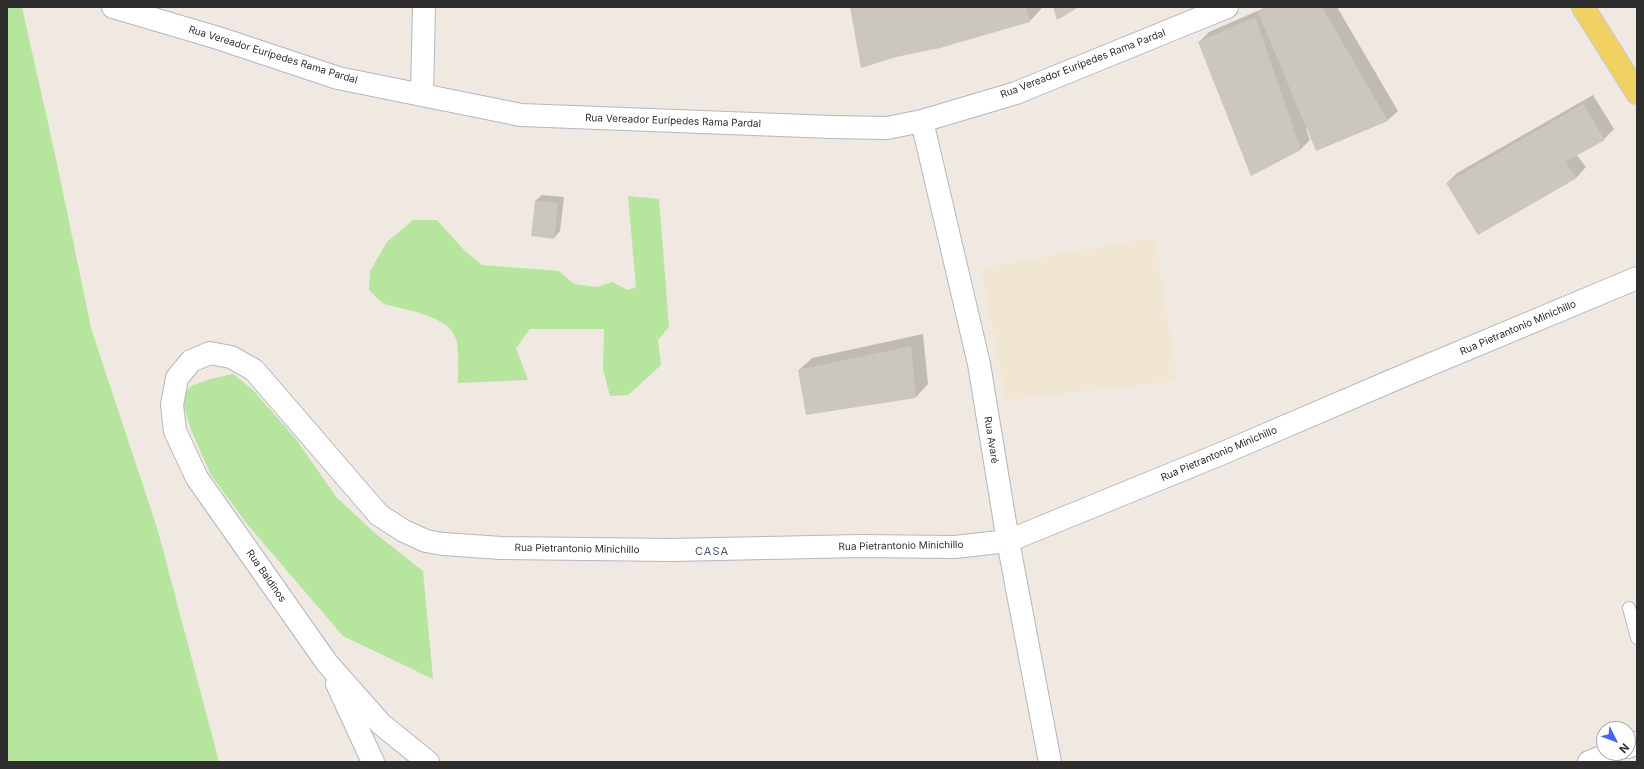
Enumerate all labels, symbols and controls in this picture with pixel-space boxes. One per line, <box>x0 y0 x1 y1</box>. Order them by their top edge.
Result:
street label: Rua Vereador Eurípedes Rama Pardal <box>187 24 359 86</box>
street label: Rua Vereador Eurípedes Rama Pardal <box>999 27 1167 101</box>
street label: Rua Vereador Eurípedes Rama Pardal <box>585 112 761 130</box>
street label: Rua Pietrantonio Minichillo <box>1458 298 1578 358</box>
street label: Rua Avaré <box>981 416 1001 464</box>
street label: Rua Pietrantonio Minichillo <box>1159 424 1279 484</box>
street label: Rua Pietrantonio Minichillo <box>838 539 964 553</box>
street label: Rua Pietrantonio Minichillo <box>514 542 640 556</box>
district label: CASA <box>695 545 729 559</box>
street label: Rua Baldinos <box>244 548 288 604</box>
north arrow <box>1596 721 1636 761</box>
text: N <box>1616 741 1632 756</box>

